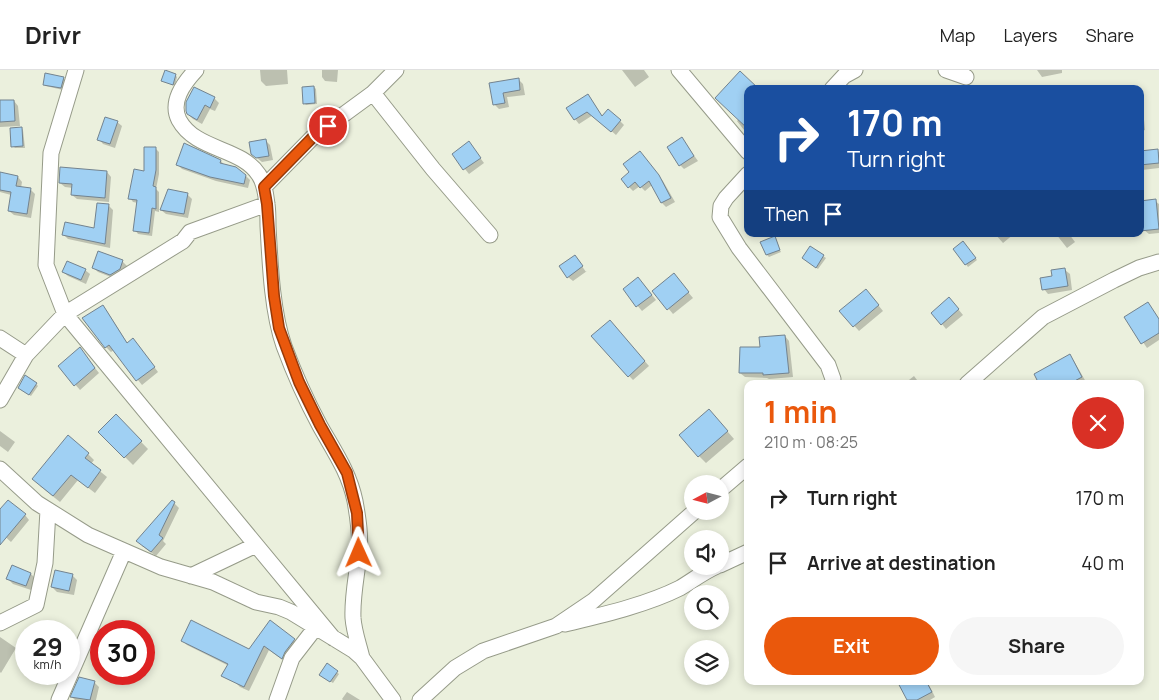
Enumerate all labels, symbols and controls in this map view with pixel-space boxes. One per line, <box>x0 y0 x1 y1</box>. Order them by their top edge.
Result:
text: Drivr <box>25 18 81 51</box>
text: Map <box>940 23 975 47</box>
text: Layers <box>1003 23 1057 47</box>
text: Share <box>1085 23 1134 47</box>
text: 170 m <box>847 99 943 147</box>
pin <box>307 105 349 147</box>
icon: right <box>764 105 829 170</box>
icon: arrive <box>314 112 342 140</box>
text: Turn right <box>847 144 945 174</box>
icon: arrive <box>819 200 847 228</box>
text: Then <box>764 201 809 227</box>
text: 1 min <box>764 391 837 432</box>
button: close <box>1072 397 1124 449</box>
text: 210 m · 08:25 <box>764 431 858 453</box>
north arrow <box>684 475 729 520</box>
map controls <box>684 475 729 685</box>
icon: right <box>764 484 792 512</box>
text: Turn right <box>807 485 897 511</box>
text: 170 m <box>1076 485 1124 511</box>
position arrow <box>332 526 384 578</box>
button: sound <box>684 530 729 575</box>
icon: arrive <box>764 549 792 577</box>
text: Arrive at destination <box>807 550 996 576</box>
text: 40 m <box>1081 550 1124 576</box>
button: search <box>684 585 729 630</box>
button: Exit <box>764 617 939 675</box>
button: Share <box>949 617 1124 675</box>
speed limit sign: 30 <box>90 620 155 685</box>
text: 29 <box>32 629 63 664</box>
button: layers <box>684 640 729 685</box>
text: km/h <box>34 656 61 673</box>

